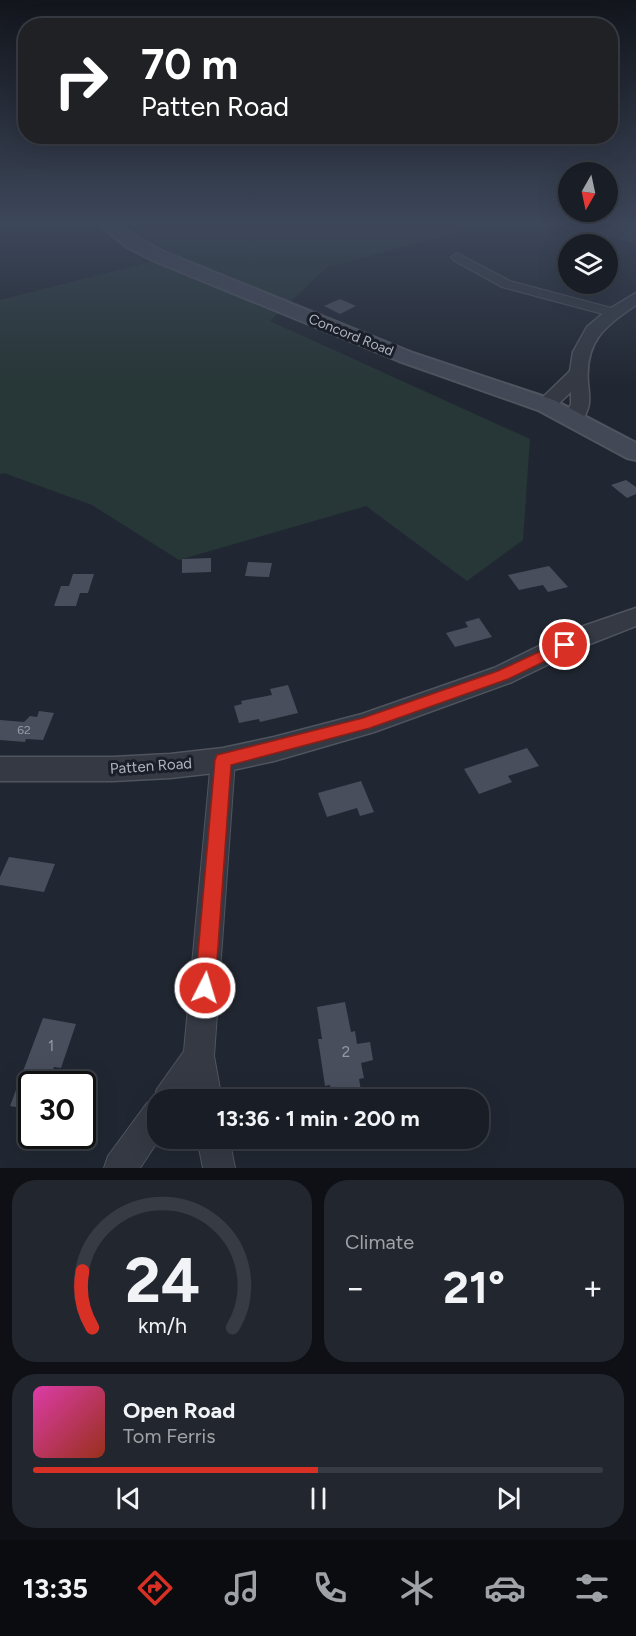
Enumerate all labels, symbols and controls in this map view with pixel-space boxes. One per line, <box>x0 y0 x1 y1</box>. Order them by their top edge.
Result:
text: 70 m <box>141 39 238 90</box>
icon: right <box>42 42 120 120</box>
text: Patten Road <box>141 90 289 123</box>
north arrow <box>558 162 618 222</box>
map controls <box>558 162 618 294</box>
button: layers <box>558 234 618 294</box>
street label: Concord Road <box>306 310 396 360</box>
pin <box>539 619 590 670</box>
icon: arrive <box>548 628 581 661</box>
house number: 62 <box>17 723 31 737</box>
street label: Patten Road <box>109 754 193 778</box>
position arrow <box>173 956 237 1020</box>
house number: 1 <box>48 1037 54 1055</box>
house number: 2 <box>342 1043 350 1061</box>
speed limit sign: 30 <box>18 1071 96 1149</box>
text: 13:36 · 1 min · 200 m <box>216 1105 420 1132</box>
text: Climate <box>345 1230 414 1254</box>
text: 24 <box>124 1243 200 1318</box>
text: 21° <box>443 1260 505 1314</box>
text: − <box>345 1268 366 1307</box>
text: + <box>582 1268 603 1307</box>
text: km/h <box>138 1313 186 1338</box>
text: Open Road <box>123 1397 235 1424</box>
text: Tom Ferris <box>123 1424 216 1448</box>
icon: previous <box>112 1482 145 1515</box>
icon: pause <box>302 1482 335 1515</box>
icon: next <box>492 1482 525 1515</box>
icon: directions <box>134 1567 176 1609</box>
icon: music <box>221 1567 263 1609</box>
icon: phone <box>309 1567 351 1609</box>
icon: climate <box>396 1567 438 1609</box>
icon: car <box>484 1567 526 1609</box>
icon: filters <box>571 1567 613 1609</box>
text: 13:35 <box>23 1572 88 1605</box>

